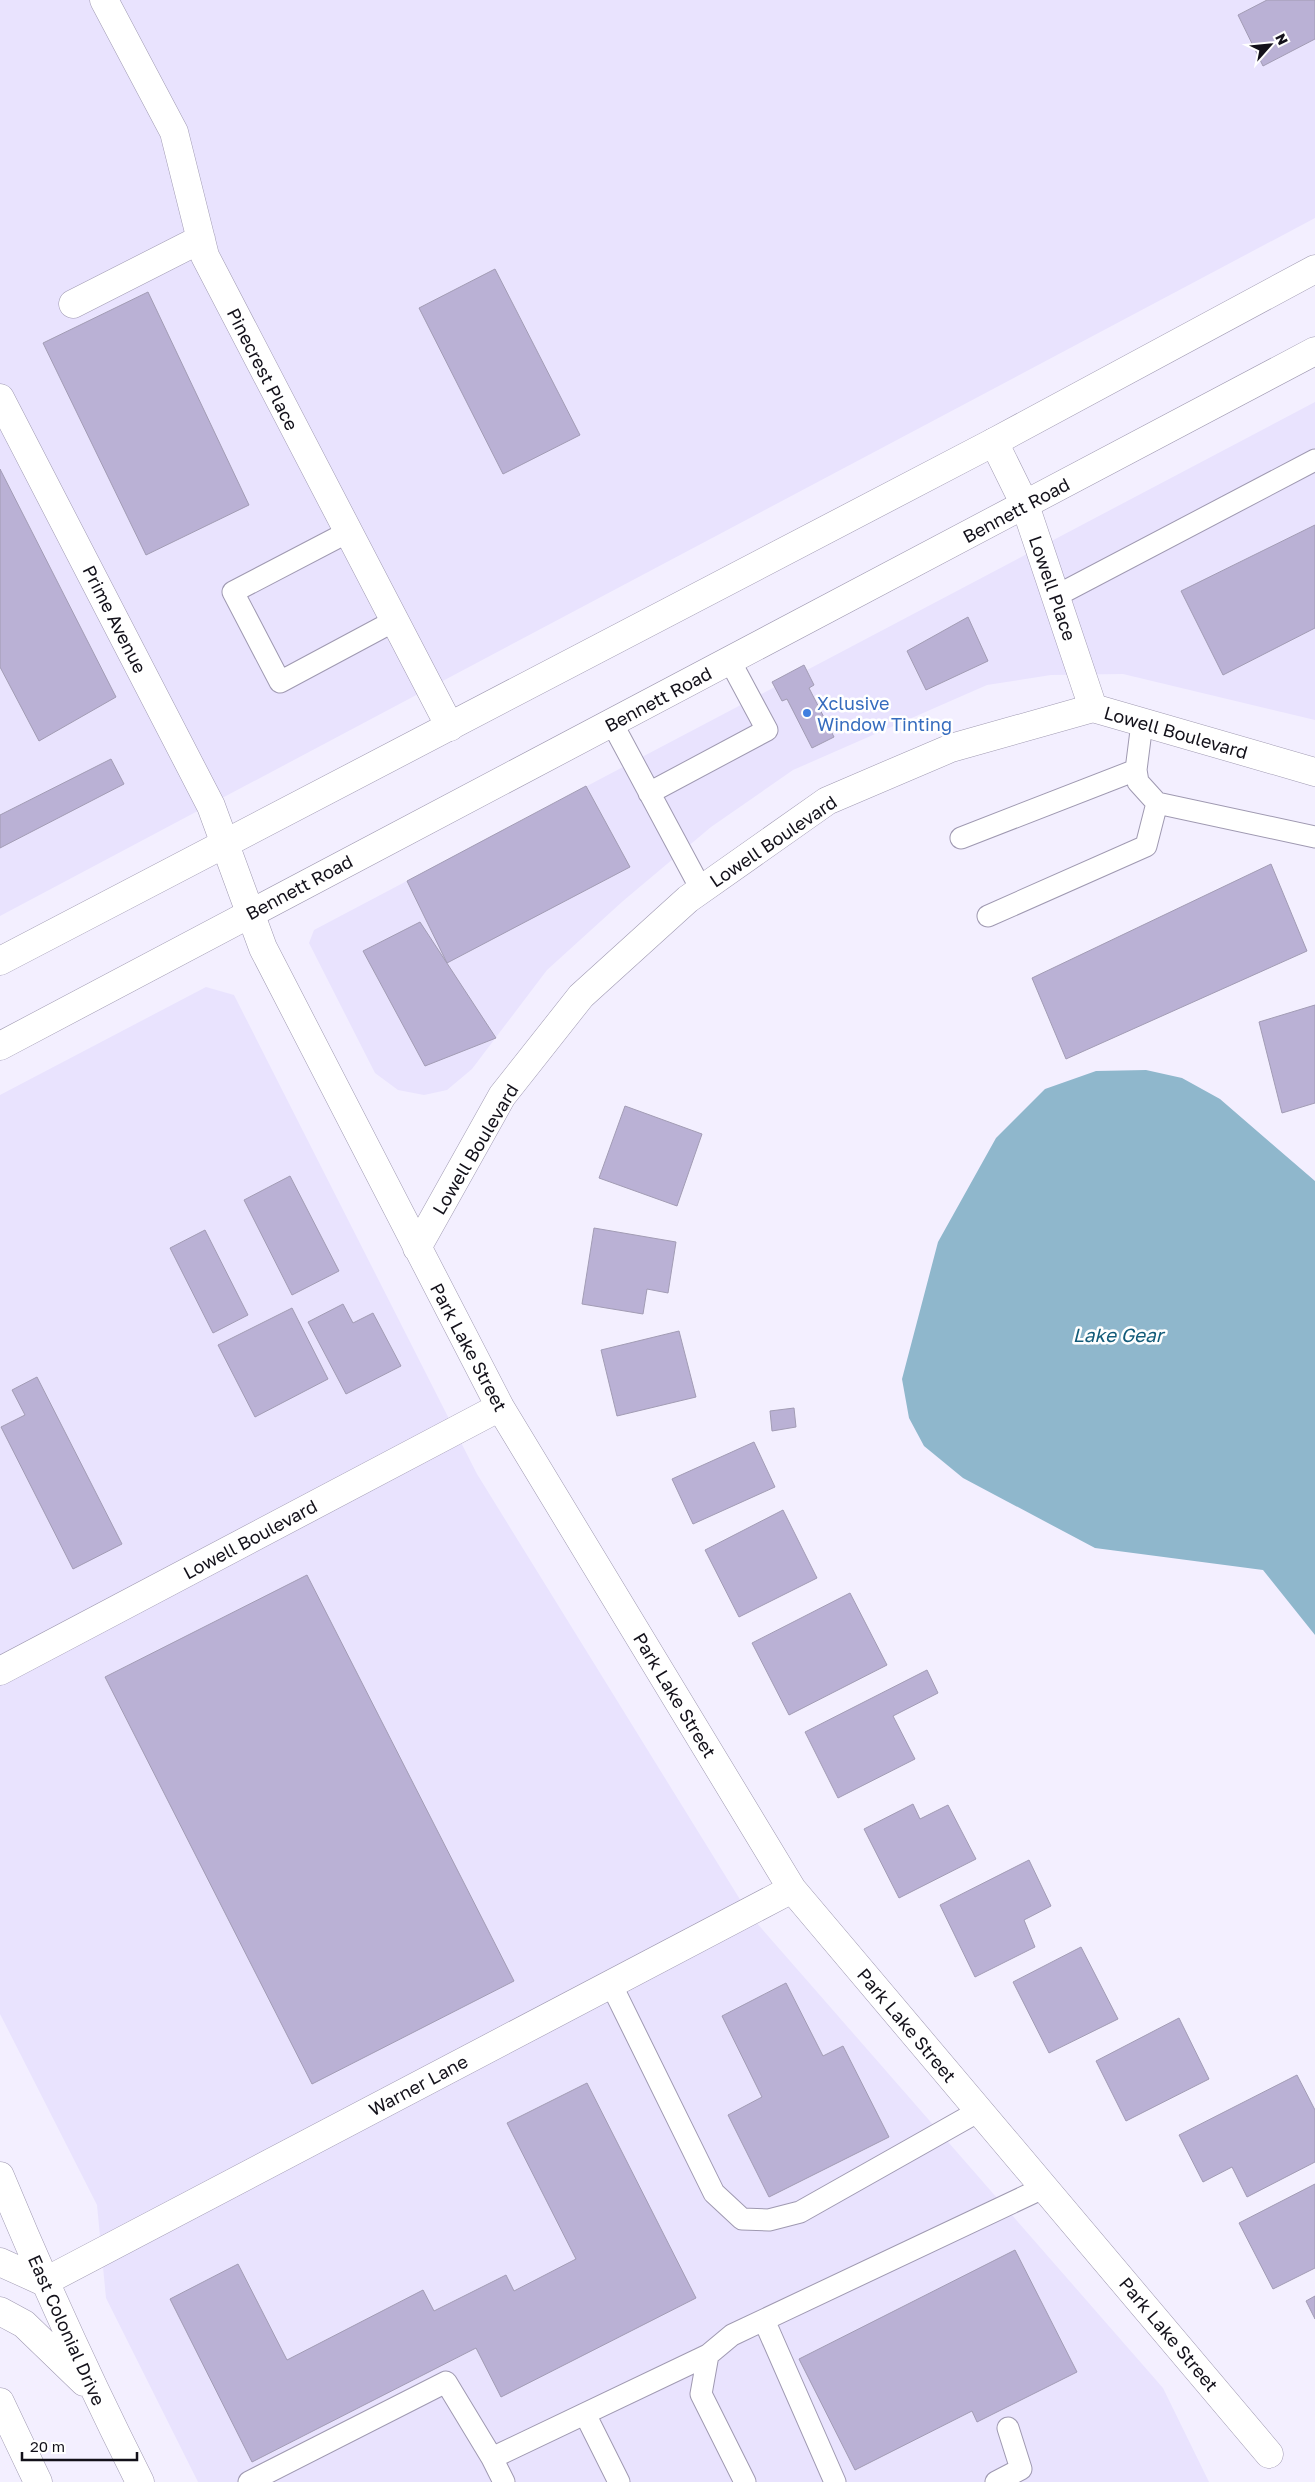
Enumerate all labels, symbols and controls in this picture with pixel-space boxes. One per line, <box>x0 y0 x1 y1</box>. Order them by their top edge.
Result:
north arrow <box>1245 20 1295 70</box>
text: N <box>1272 30 1292 47</box>
street label: Pinecrest Place <box>223 304 303 434</box>
street label: Bennett Road <box>959 473 1073 547</box>
street label: Lowell Place <box>1025 533 1081 643</box>
street label: Prime Avenue <box>78 561 152 677</box>
street label: Bennett Road <box>601 662 715 736</box>
place label: Xclusive Window Tinting <box>817 692 952 735</box>
street label: Lowell Boulevard <box>1102 701 1250 763</box>
marker: Xclusive Window Tinting <box>801 707 813 719</box>
street label: Lowell Boulevard <box>705 790 841 892</box>
street label: Bennett Road <box>242 850 356 924</box>
street label: Lowell Boulevard <box>427 1080 523 1218</box>
street label: Park Lake Street <box>426 1279 512 1415</box>
water label: Lake Gear <box>1073 1323 1166 1346</box>
street label: Lowell Boulevard <box>179 1494 321 1584</box>
street label: Park Lake Street <box>629 1628 721 1762</box>
street label: Park Lake Street <box>853 1963 961 2087</box>
street label: Warner Lane <box>365 2050 471 2120</box>
street label: East Colonial Drive <box>24 2251 110 2409</box>
street label: Park Lake Street <box>1115 2272 1223 2396</box>
scale bar <box>22 2430 138 2462</box>
text: 20 m <box>30 2437 65 2455</box>

